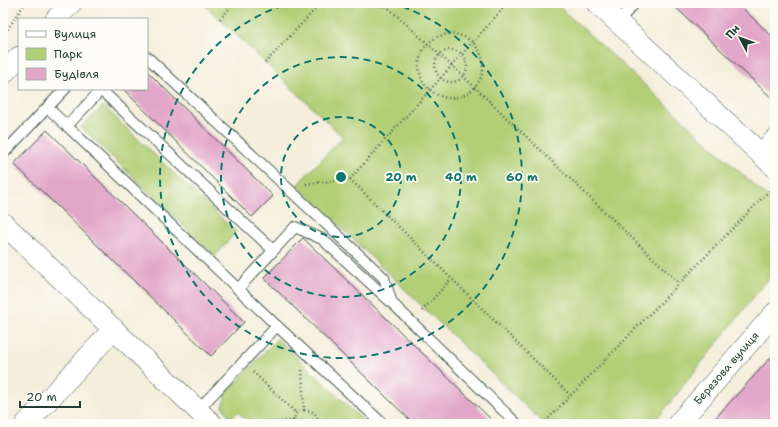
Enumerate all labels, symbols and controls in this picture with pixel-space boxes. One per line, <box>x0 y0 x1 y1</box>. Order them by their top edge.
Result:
legend <box>18 18 148 90</box>
north arrow <box>720 18 760 58</box>
text: Пн <box>722 21 743 42</box>
text: Вулиця <box>54 26 96 42</box>
text: Парк <box>54 46 83 62</box>
text: Будівля <box>54 66 99 82</box>
text: 20 m <box>385 169 417 185</box>
text: 40 m <box>445 169 477 185</box>
text: 60 m <box>506 169 538 185</box>
centre of rings <box>334 170 348 184</box>
street label: Березова вулиця <box>690 329 762 408</box>
scale bar <box>20 383 80 409</box>
text: 20 m <box>26 389 57 405</box>

